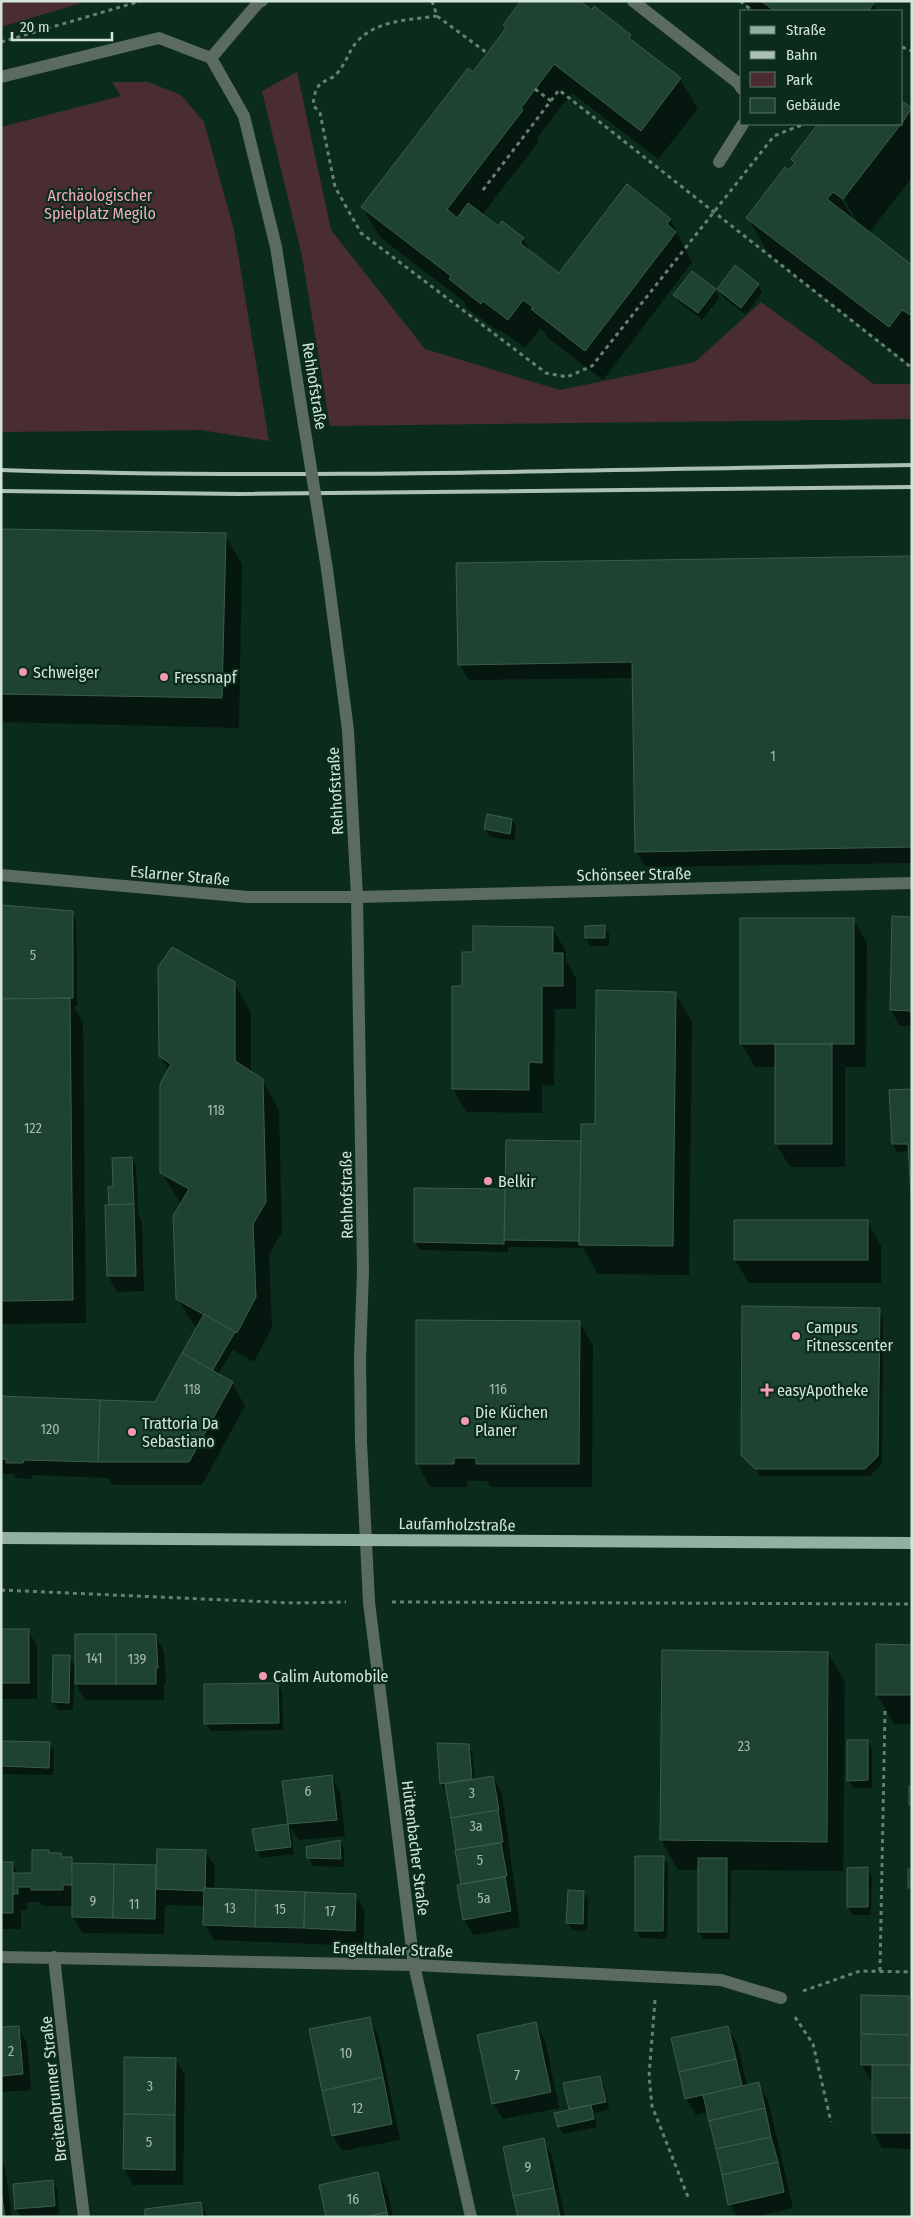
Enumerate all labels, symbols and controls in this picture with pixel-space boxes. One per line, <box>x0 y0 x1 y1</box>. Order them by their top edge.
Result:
scale bar <box>12 10 112 42</box>
legend <box>740 10 903 125</box>
text: 20 m <box>20 18 50 36</box>
text: Straße <box>786 21 826 39</box>
text: Bahn <box>786 46 817 64</box>
text: Park <box>786 71 813 89</box>
text: Gebäude <box>786 96 841 114</box>
park label: Archäologischer Spielplatz Megilo <box>44 186 156 223</box>
street label: Rehhofstraße <box>298 341 331 431</box>
place label: Schweiger <box>33 663 100 682</box>
marker: Schweiger <box>17 666 29 678</box>
place label: Fressnapf <box>174 668 238 687</box>
marker: Fressnapf <box>158 671 170 683</box>
street label: Rehhofstraße <box>324 746 347 835</box>
house number: 1 <box>770 748 776 765</box>
street label: Eslarner Straße <box>129 862 231 889</box>
street label: Schönseer Straße <box>577 864 692 885</box>
house number: 5 <box>30 947 36 964</box>
house number: 118 <box>207 1102 225 1119</box>
house number: 122 <box>24 1120 42 1137</box>
street label: Rehhofstraße <box>336 1151 357 1239</box>
place label: Belkir <box>498 1172 536 1191</box>
marker: Belkir <box>482 1175 494 1187</box>
place label: Campus Fitnesscenter <box>806 1318 893 1355</box>
marker: Campus Fitnesscenter <box>790 1330 802 1342</box>
house number: 118 <box>183 1381 201 1398</box>
house number: 116 <box>489 1381 507 1398</box>
place label: easyApotheke <box>777 1381 868 1400</box>
marker: easyApotheke <box>761 1384 773 1396</box>
place label: Die Küchen Planer <box>475 1403 548 1440</box>
place label: Trattoria Da Sebastiano <box>142 1414 219 1451</box>
marker: Die Küchen Planer <box>459 1415 471 1427</box>
house number: 120 <box>41 1421 59 1438</box>
marker: Trattoria Da Sebastiano <box>126 1426 138 1438</box>
street label: Laufamholzstraße <box>398 1514 516 1535</box>
house number: 141 <box>86 1650 102 1667</box>
house number: 139 <box>128 1651 146 1668</box>
place label: Calim Automobile <box>273 1667 389 1686</box>
marker: Calim Automobile <box>257 1670 269 1682</box>
house number: 23 <box>738 1738 750 1755</box>
street label: Hüttenbacher Straße <box>398 1779 433 1917</box>
house number: 6 <box>305 1783 312 1800</box>
house number: 3 <box>469 1785 475 1802</box>
house number: 3a <box>469 1818 483 1835</box>
house number: 5 <box>477 1852 483 1869</box>
house number: 5a <box>477 1890 491 1907</box>
house number: 9 <box>90 1893 97 1910</box>
house number: 11 <box>129 1896 139 1913</box>
house number: 13 <box>224 1900 236 1917</box>
house number: 15 <box>274 1901 286 1918</box>
house number: 17 <box>324 1903 336 1920</box>
street label: Engelthaler Straße <box>332 1938 454 1961</box>
street label: Breitenbrunner Straße <box>36 2015 71 2163</box>
house number: 2 <box>8 2043 14 2060</box>
house number: 10 <box>340 2045 352 2062</box>
house number: 7 <box>514 2067 520 2084</box>
house number: 3 <box>147 2078 153 2095</box>
house number: 12 <box>351 2100 363 2117</box>
house number: 5 <box>146 2134 152 2151</box>
house number: 9 <box>525 2159 532 2176</box>
house number: 16 <box>347 2191 359 2208</box>

